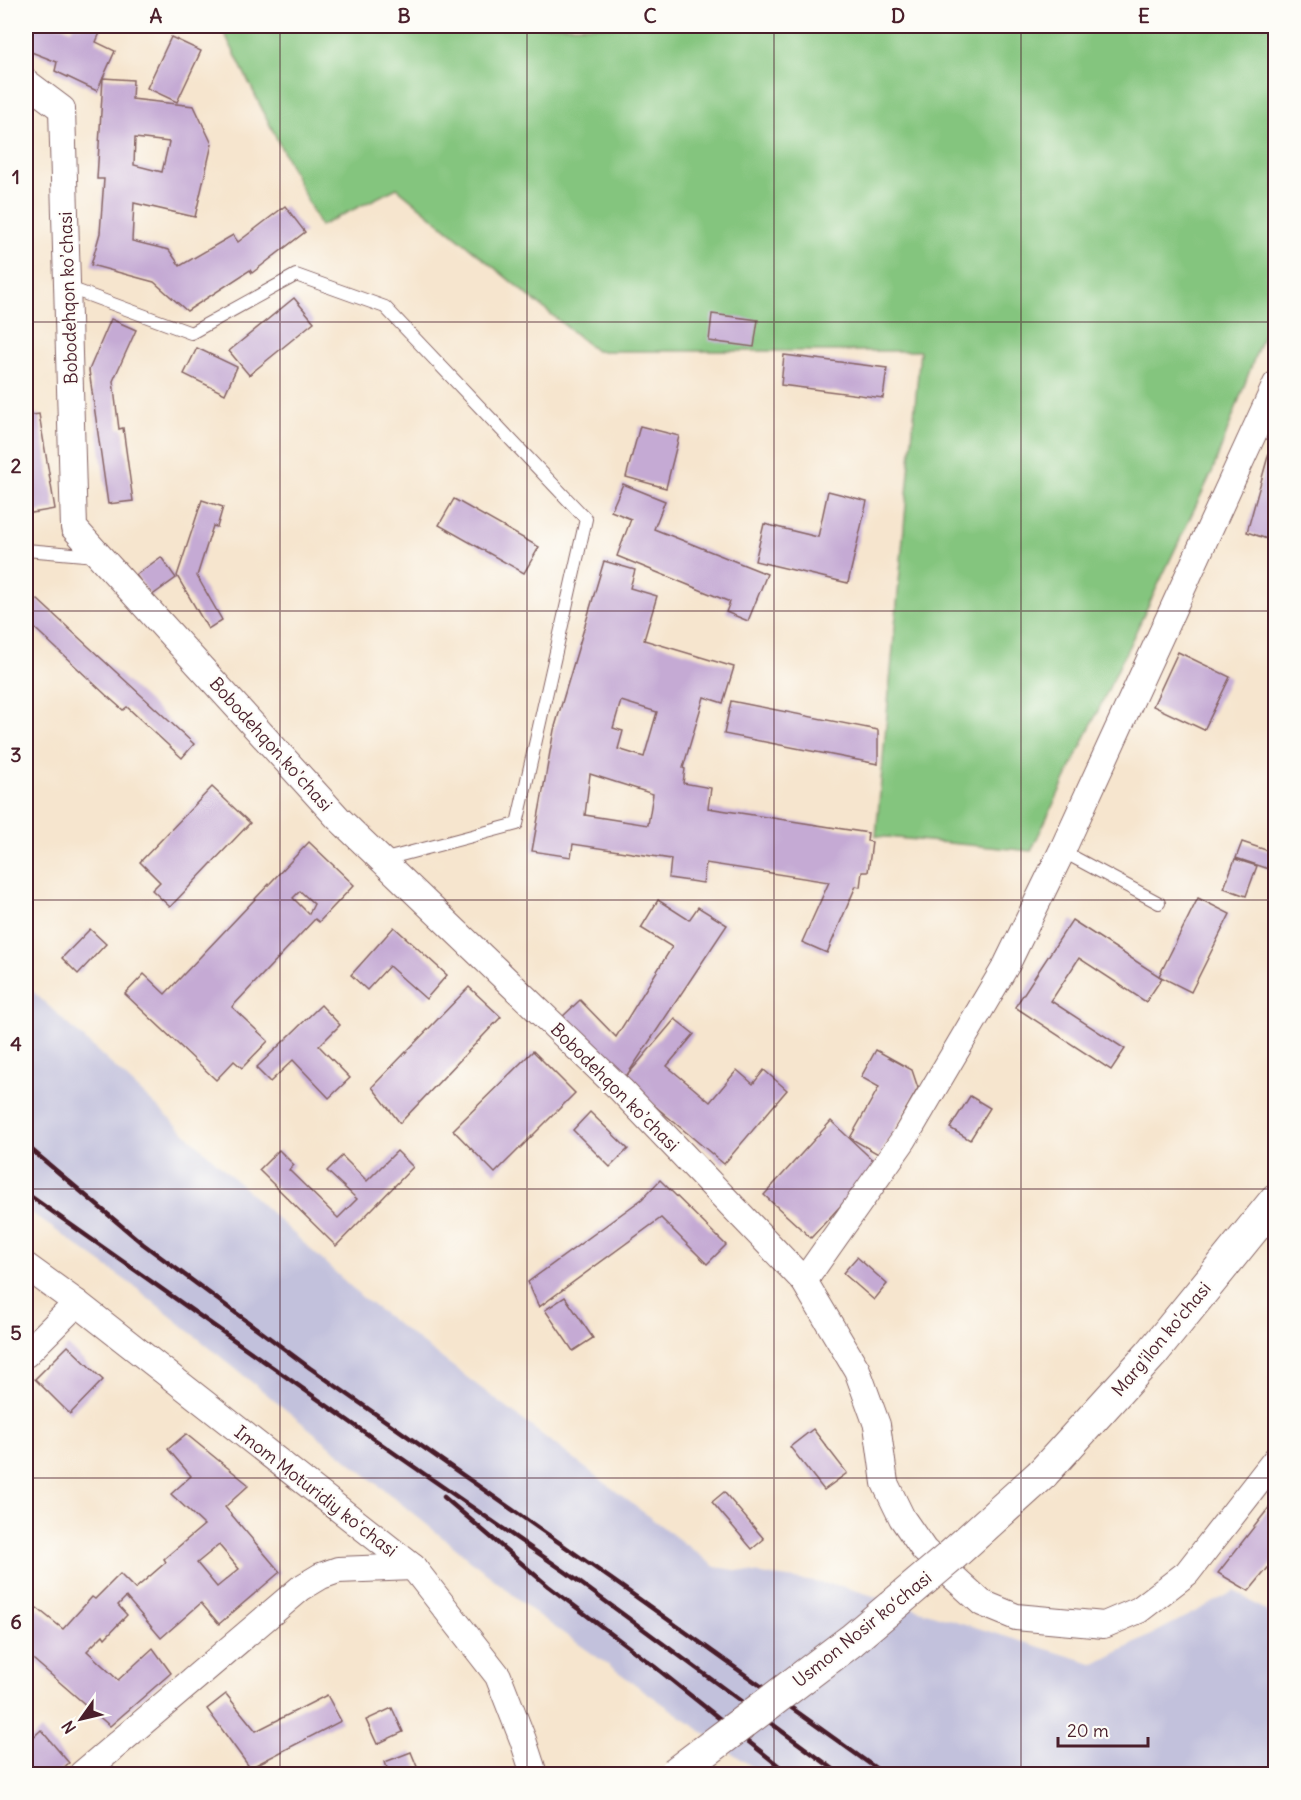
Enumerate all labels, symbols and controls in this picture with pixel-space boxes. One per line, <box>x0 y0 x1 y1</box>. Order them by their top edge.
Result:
text: A <box>150 3 163 28</box>
text: B <box>397 3 411 28</box>
text: C <box>643 3 657 28</box>
text: D <box>891 3 905 28</box>
text: E <box>1138 3 1150 28</box>
text: 1 <box>12 164 20 189</box>
street label: Bobodehqon koʼchasi <box>53 211 83 385</box>
text: 2 <box>11 453 22 478</box>
street label: Bobodehqon koʼchasi <box>205 672 337 816</box>
text: 3 <box>10 742 22 767</box>
street label: Bobodehqon koʼchasi <box>546 1018 684 1156</box>
text: 4 <box>10 1031 22 1056</box>
street label: Marg'ilon ko'chasi <box>1106 1277 1216 1401</box>
text: 5 <box>10 1320 22 1345</box>
street label: Imom Moturidiy koʻchasi <box>230 1420 402 1562</box>
street label: Usmon Nosir ko‘chasi <box>788 1566 936 1692</box>
text: 6 <box>10 1609 22 1634</box>
north arrow <box>51 1689 111 1749</box>
scale bar <box>1058 1710 1148 1748</box>
text: N <box>57 1717 80 1738</box>
text: 20 m <box>1067 1719 1109 1742</box>

